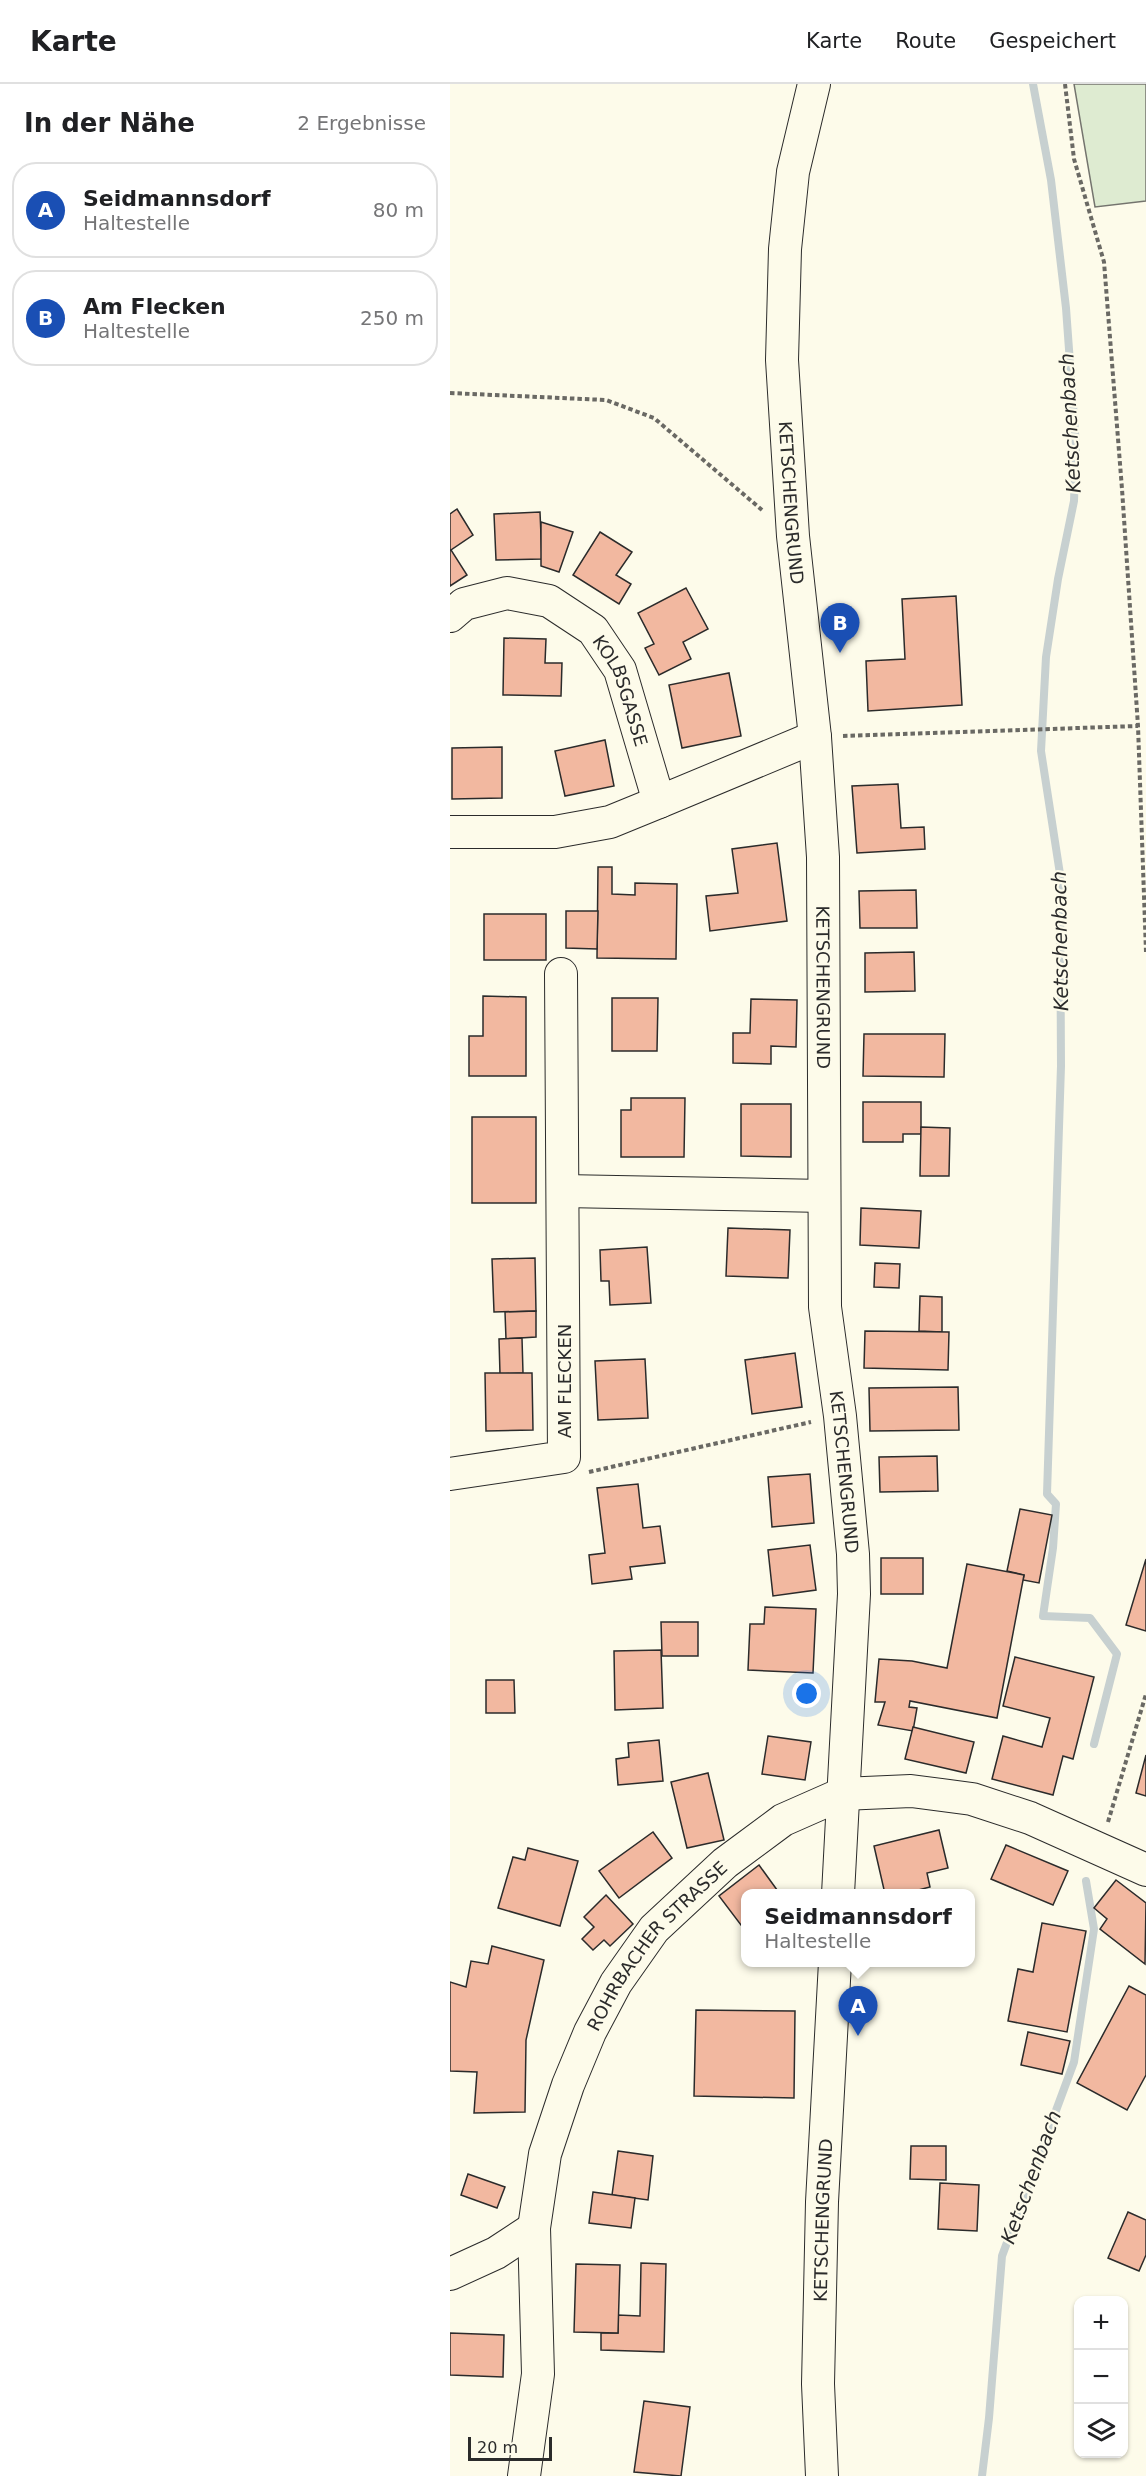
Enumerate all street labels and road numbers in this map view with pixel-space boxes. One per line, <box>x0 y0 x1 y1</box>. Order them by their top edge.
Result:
street label: KETSCHENGRUND <box>775 421 809 585</box>
street label: KOLBSGASSE <box>589 631 652 749</box>
street label: KETSCHENGRUND <box>813 905 834 1069</box>
street label: AM FLECKEN <box>554 1324 575 1438</box>
street label: KETSCHENGRUND <box>826 1389 863 1554</box>
street label: ROHRBACHER STRASSE <box>582 1856 731 2034</box>
street label: KETSCHENGRUND <box>809 2138 836 2302</box>

